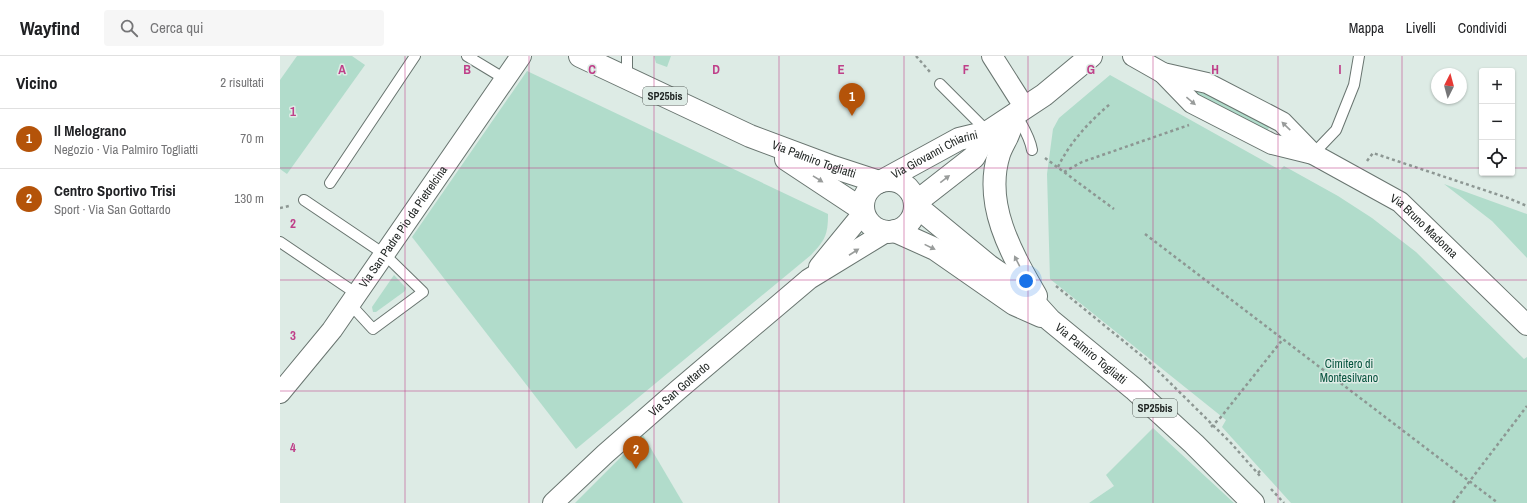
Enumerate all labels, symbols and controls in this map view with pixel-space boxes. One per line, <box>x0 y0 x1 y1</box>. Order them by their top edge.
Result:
search box <box>104 10 384 46</box>
text: Wayfind <box>20 15 80 41</box>
icon: search <box>118 17 140 39</box>
text: Cerca qui <box>150 17 203 38</box>
text: Mappa <box>1349 19 1384 37</box>
text: Livelli <box>1406 19 1436 37</box>
text: Condividi <box>1458 19 1507 37</box>
text: A <box>338 61 346 78</box>
text: B <box>463 61 471 78</box>
text: C <box>588 61 596 78</box>
text: D <box>712 61 720 78</box>
text: E <box>837 61 845 78</box>
text: F <box>963 61 970 78</box>
text: G <box>1087 61 1095 78</box>
text: H <box>1211 61 1219 78</box>
text: I <box>1339 61 1342 78</box>
north arrow <box>1431 68 1467 104</box>
map controls <box>1479 68 1515 176</box>
button: + <box>1479 68 1515 104</box>
text: Vicino <box>16 71 58 94</box>
text: 2 risultati <box>220 74 264 91</box>
pin: 1 <box>839 83 865 116</box>
road number: SP25bis <box>643 87 687 105</box>
one-way arrow <box>1185 97 1196 105</box>
text: 1 <box>290 103 296 120</box>
button: − <box>1479 104 1515 140</box>
text: Il Melograno <box>54 120 126 141</box>
one-way arrow <box>1281 121 1291 131</box>
street label: Via Giovanni Chiarini <box>888 127 979 183</box>
text: 1 <box>26 130 32 147</box>
text: 70 m <box>240 130 264 147</box>
street label: Via Palmiro Togliatti <box>770 137 858 182</box>
button: locate <box>1479 140 1515 176</box>
text: Negozio · Via Palmiro Togliatti <box>54 141 198 158</box>
street label: Via San Padre Pio da Pietrelcina <box>355 162 451 291</box>
one-way arrow <box>940 175 951 183</box>
one-way arrow <box>812 176 824 183</box>
text: Centro Sportivo Trisi <box>54 180 176 201</box>
text: 2 <box>26 190 32 207</box>
text: 130 m <box>234 190 264 207</box>
street label: Via Bruno Madonna <box>1387 190 1462 262</box>
text: Sport · Via San Gottardo <box>54 201 171 218</box>
text: 2 <box>290 215 296 232</box>
one-way arrow <box>924 244 936 250</box>
one-way arrow <box>848 248 860 255</box>
one-way arrow <box>1014 256 1020 267</box>
your location <box>1016 271 1036 291</box>
street label: Via Palmiro Togliatti <box>1052 319 1130 388</box>
text: 3 <box>290 327 296 344</box>
park label: Cimitero di Montesilvano <box>1320 356 1378 386</box>
street label: Via San Gottardo <box>645 358 713 420</box>
road number: SP25bis <box>1133 399 1177 417</box>
pin: 2 <box>623 436 649 469</box>
text: 4 <box>290 439 296 456</box>

